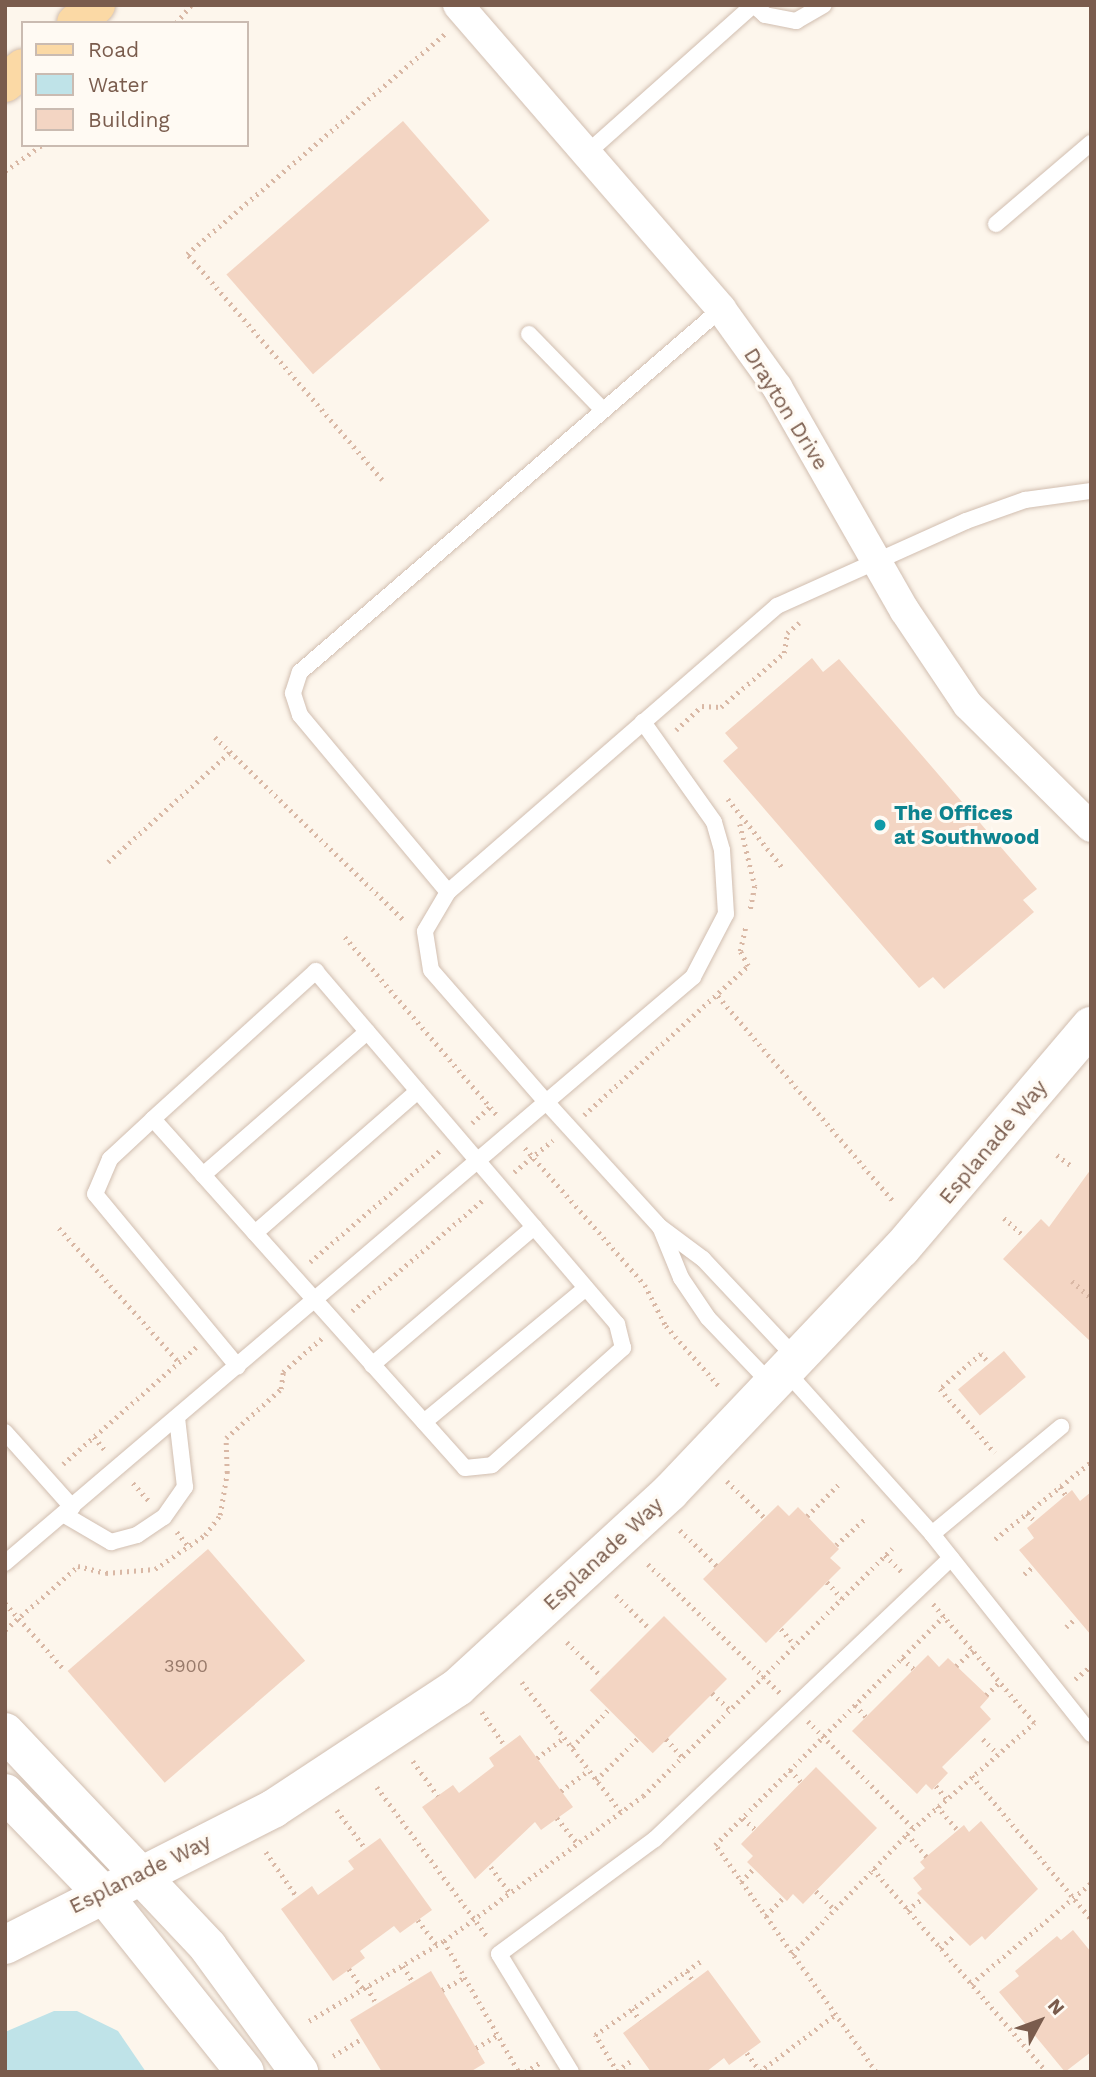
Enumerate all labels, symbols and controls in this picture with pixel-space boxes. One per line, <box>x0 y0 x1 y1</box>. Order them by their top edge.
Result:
legend <box>21 21 248 147</box>
text: Road <box>88 37 139 62</box>
text: Water <box>88 72 148 97</box>
text: Building <box>88 107 170 132</box>
street label: Drayton Drive <box>738 343 834 475</box>
place label: The Offices at Southwood <box>894 800 1039 850</box>
marker: The Offices at Southwood <box>872 817 888 833</box>
street label: Esplanade Way <box>934 1075 1052 1209</box>
street label: Esplanade Way <box>538 1492 668 1616</box>
house number: 3900 <box>164 1655 208 1677</box>
street label: Esplanade Way <box>65 1829 215 1919</box>
north arrow <box>1005 1986 1075 2056</box>
text: N <box>1043 1994 1070 2020</box>

